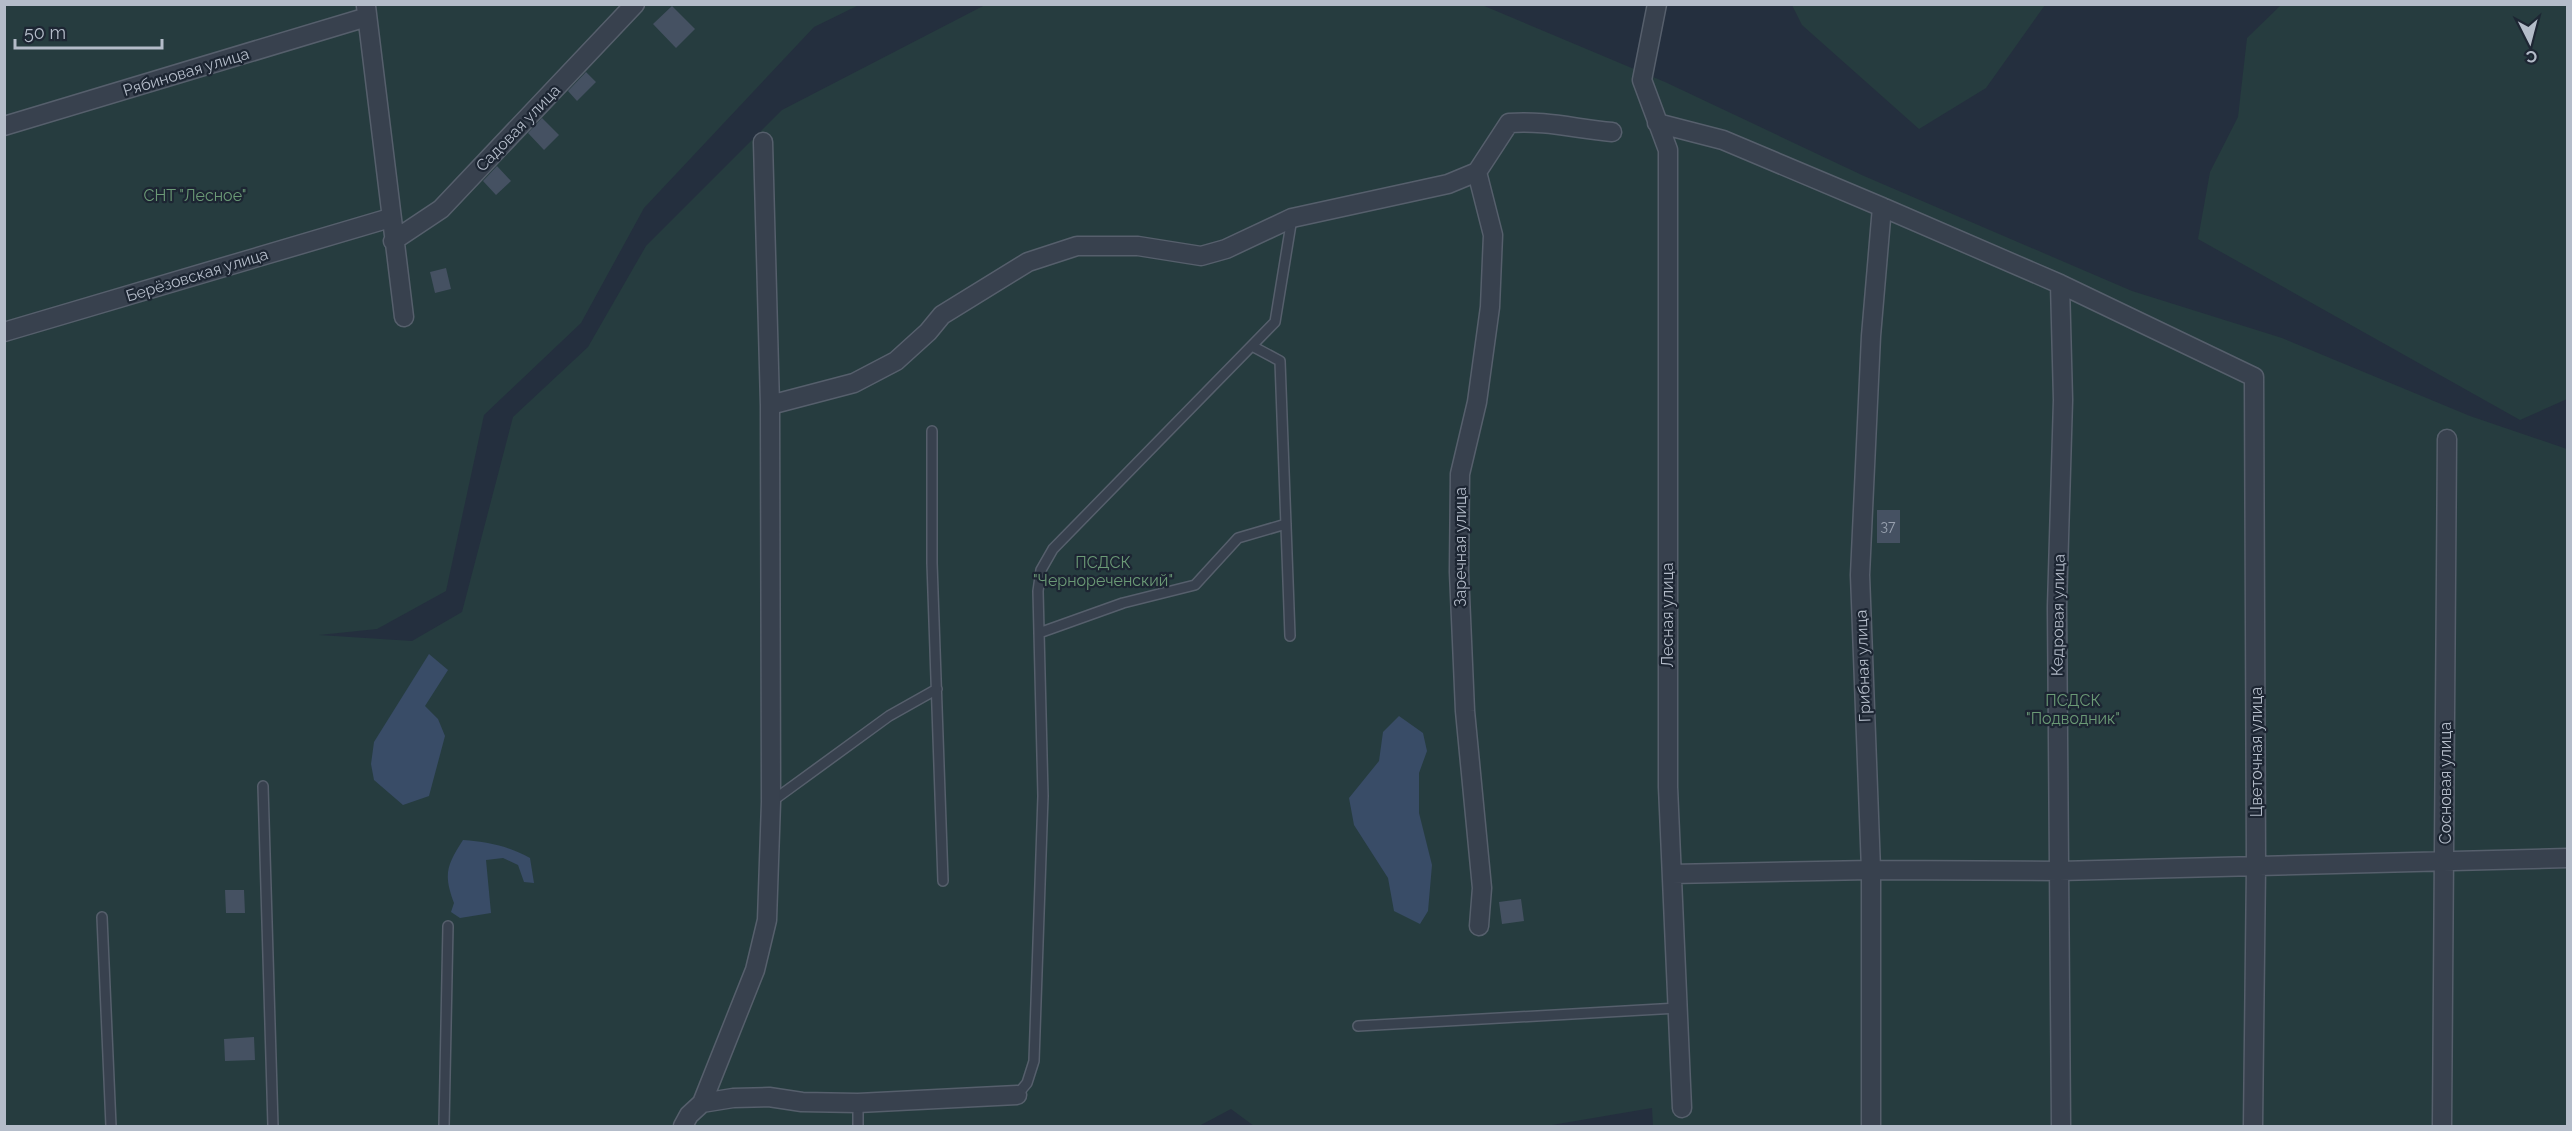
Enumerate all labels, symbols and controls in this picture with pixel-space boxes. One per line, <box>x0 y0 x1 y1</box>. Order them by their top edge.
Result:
scale bar <box>15 12 162 50</box>
north arrow <box>2500 12 2560 72</box>
text: 50 m <box>24 22 66 43</box>
street label: Рябиновая улица <box>121 44 251 100</box>
text: С <box>2525 46 2538 66</box>
street label: Садовая улица <box>472 81 564 175</box>
park label: СНТ "Лесное" <box>143 186 247 205</box>
street label: Берёзовская улица <box>124 244 270 306</box>
street label: Заречная улица <box>1451 487 1470 607</box>
house number: 37 <box>1881 518 1896 534</box>
park label: ПСДСК "Чернореченский" <box>1033 553 1173 590</box>
street label: Кедровая улица <box>2047 554 2069 676</box>
street label: Лесная улица <box>1658 562 1677 668</box>
street label: Грибная улица <box>1852 609 1874 723</box>
street label: Цветочная улица <box>2247 687 2266 817</box>
park label: ПСДСК "Подводник" <box>2026 691 2120 728</box>
street label: Сосновая улица <box>2436 722 2455 844</box>

